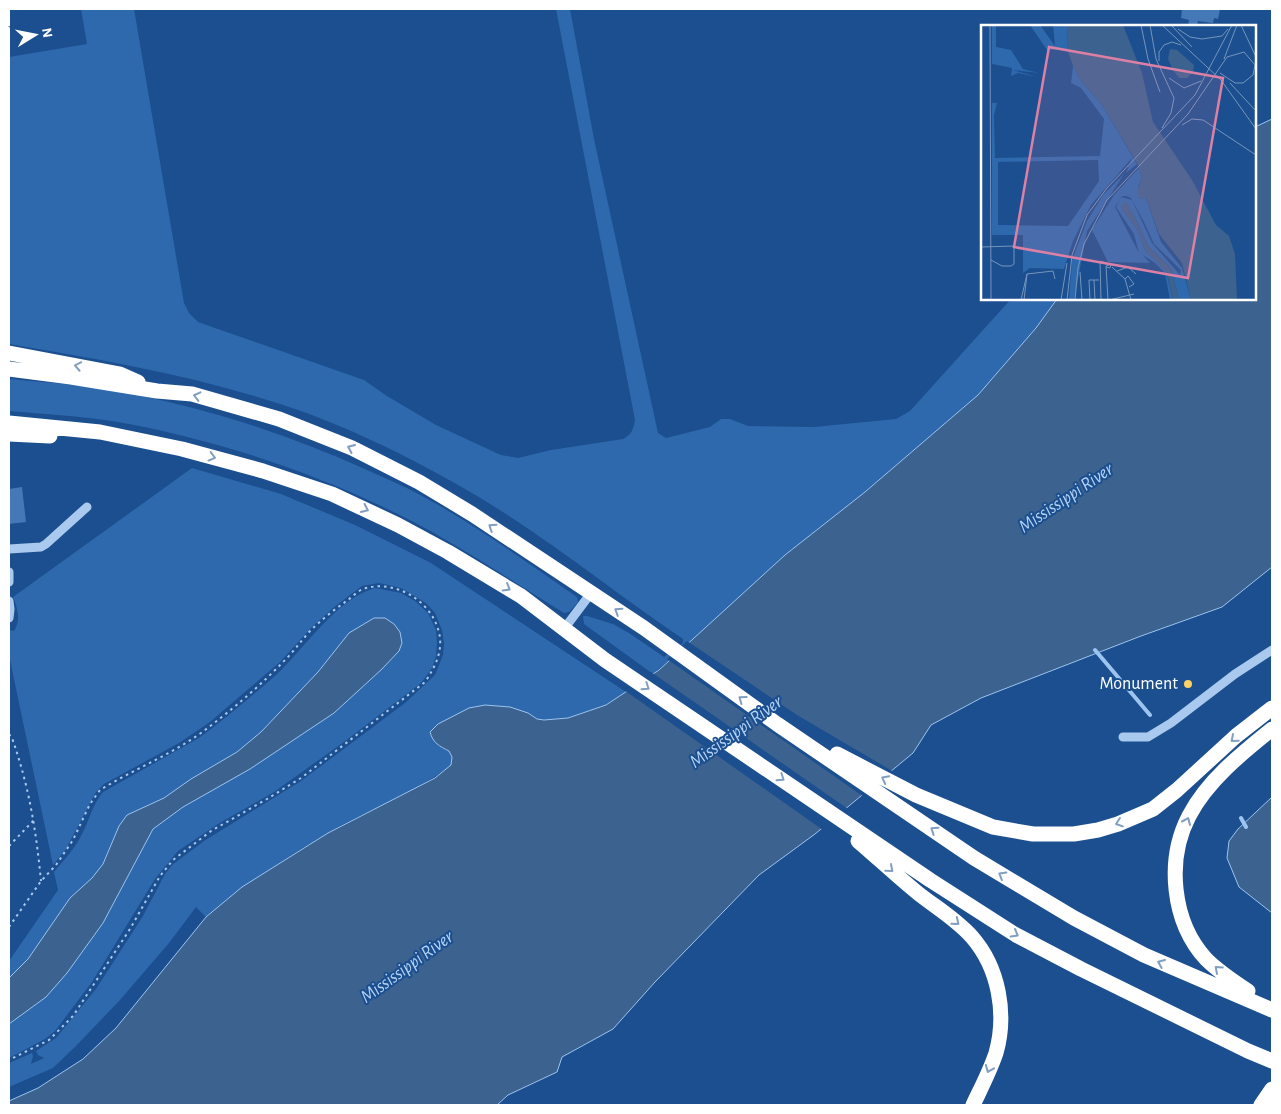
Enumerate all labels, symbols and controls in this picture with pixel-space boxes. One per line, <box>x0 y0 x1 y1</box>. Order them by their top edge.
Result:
north arrow <box>10 10 60 60</box>
inset map <box>981 25 1256 300</box>
text: N <box>39 27 55 39</box>
one-way arrow <box>74 361 82 371</box>
one-way arrow <box>192 391 201 402</box>
one-way arrow <box>347 443 356 454</box>
one-way arrow <box>207 451 216 462</box>
water label: Mississippi River <box>1015 459 1117 536</box>
one-way arrow <box>360 503 369 514</box>
one-way arrow <box>488 524 498 533</box>
one-way arrow <box>502 582 511 591</box>
one-way arrow <box>614 608 623 617</box>
place label: Monument <box>1099 675 1178 693</box>
marker: Monument <box>1182 678 1194 690</box>
one-way arrow <box>640 681 650 690</box>
water label: Mississippi River <box>686 692 786 772</box>
one-way arrow <box>739 696 748 704</box>
one-way arrow <box>1231 733 1240 742</box>
one-way arrow <box>775 771 784 781</box>
one-way arrow <box>881 775 890 785</box>
one-way arrow <box>1115 817 1123 827</box>
one-way arrow <box>1181 817 1192 826</box>
one-way arrow <box>930 826 939 836</box>
one-way arrow <box>885 863 894 872</box>
one-way arrow <box>998 871 1007 881</box>
one-way arrow <box>950 917 959 926</box>
water label: Mississippi River <box>357 927 457 1007</box>
one-way arrow <box>1010 928 1019 938</box>
one-way arrow <box>1157 958 1166 969</box>
one-way arrow <box>1214 966 1223 975</box>
one-way arrow <box>985 1064 995 1073</box>

